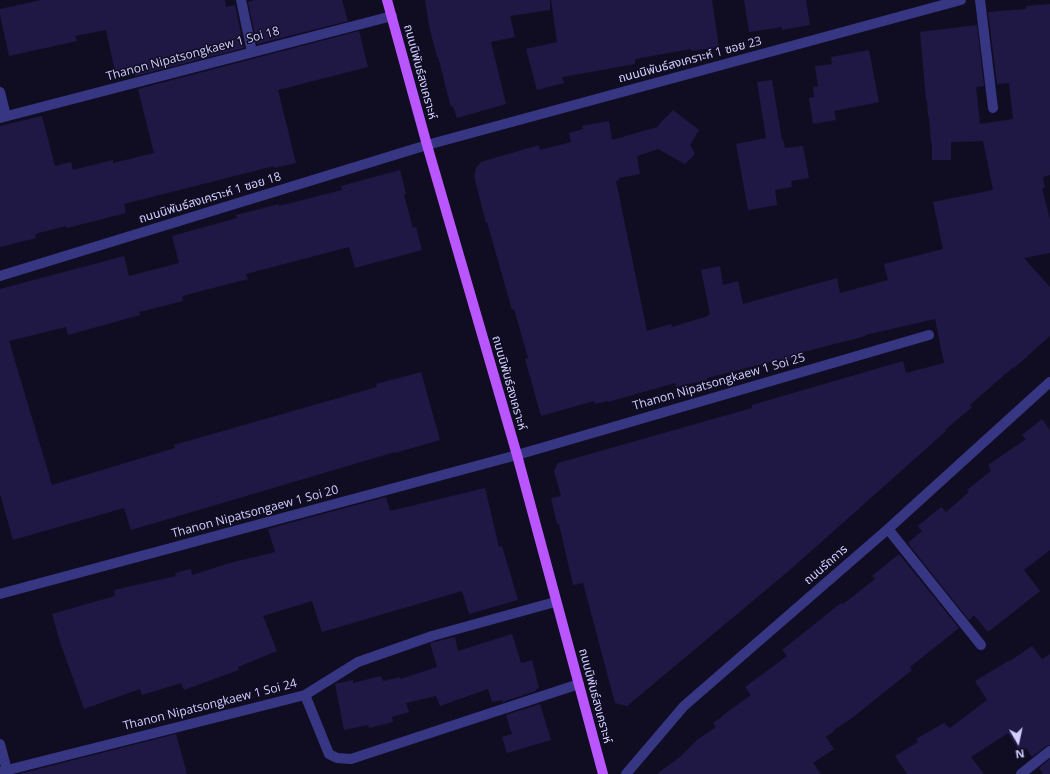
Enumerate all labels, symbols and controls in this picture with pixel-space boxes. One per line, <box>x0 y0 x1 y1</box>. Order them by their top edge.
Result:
street label: ถนนนิพันธ์สงเคราะห์ <box>400 23 440 121</box>
street label: Thanon Nipatsongkaew 1 Soi 18 <box>105 24 281 84</box>
street label: ถนนนิพันธ์สงเคราะห์ 1 ซอย 23 <box>617 34 763 86</box>
street label: ถนนนิพันธ์สงเคราะห์ 1 ซอย 18 <box>137 169 283 227</box>
street label: ถนนนิพันธ์สงเคราะห์ <box>489 334 529 432</box>
street label: Thanon Nipatsongkaew 1 Soi 25 <box>631 350 807 414</box>
street label: Thanon Nipatsongaew 1 Soi 20 <box>170 483 340 541</box>
street label: ถนนรัถการ <box>801 542 851 588</box>
street label: ถนนนิพันธ์สงเคราะห์ <box>575 647 615 745</box>
street label: Thanon Nipatsongkaew 1 Soi 24 <box>122 676 298 734</box>
north arrow <box>998 722 1038 762</box>
text: N <box>1014 746 1026 762</box>

